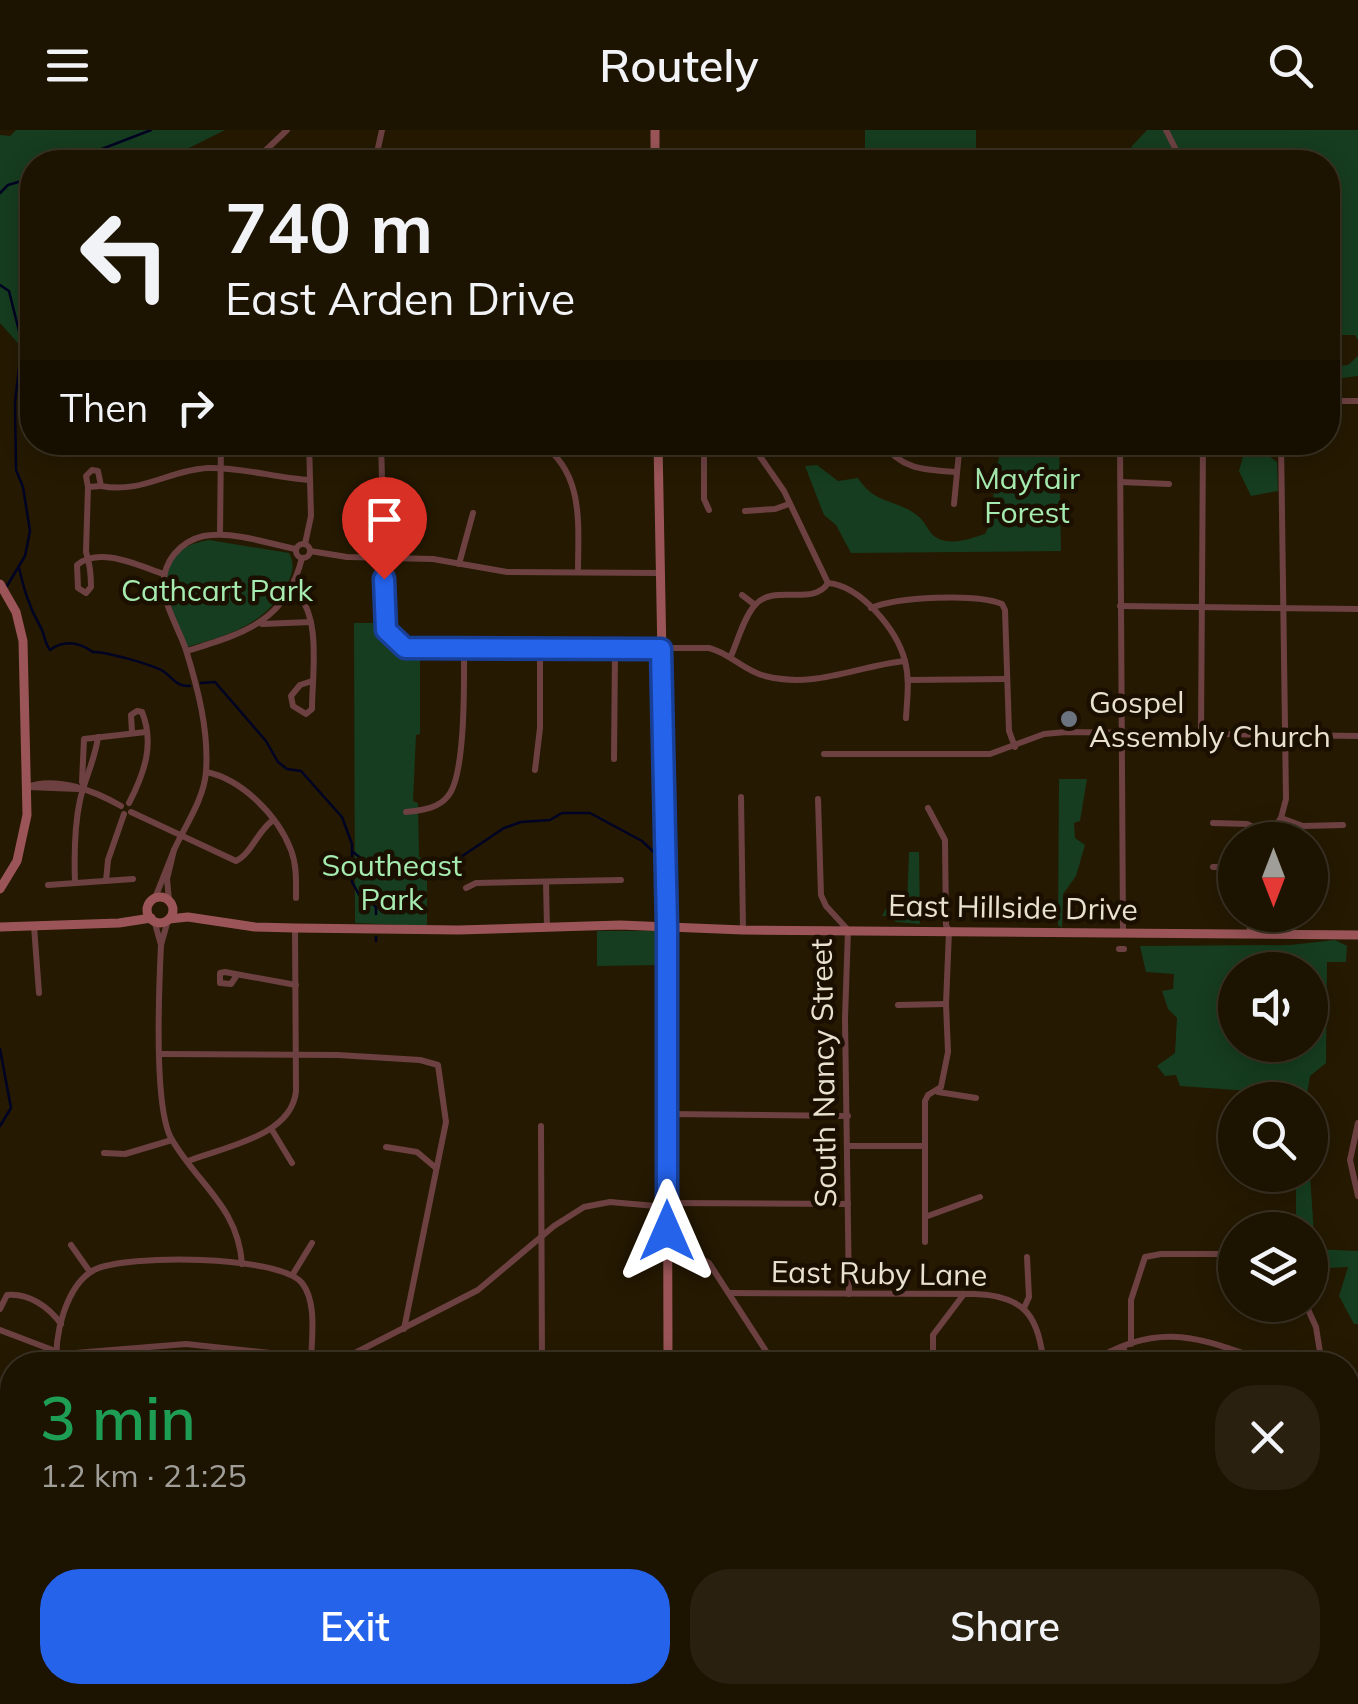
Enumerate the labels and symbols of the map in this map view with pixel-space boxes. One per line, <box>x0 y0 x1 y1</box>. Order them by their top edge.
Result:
park label: Mayfair Forest <box>974 459 1080 531</box>
pin <box>342 477 427 580</box>
park label: Cathcart Park <box>121 571 314 609</box>
place label: Gospel Assembly Church <box>1089 683 1331 755</box>
marker: Gospel Assembly Church <box>1058 708 1080 730</box>
north arrow <box>1218 822 1328 932</box>
park label: Southeast Park <box>322 846 462 918</box>
street label: East Hillside Drive <box>888 886 1138 928</box>
street label: South Nancy Street <box>802 938 844 1208</box>
position arrow <box>615 1179 719 1283</box>
street label: East Ruby Lane <box>771 1252 987 1294</box>

